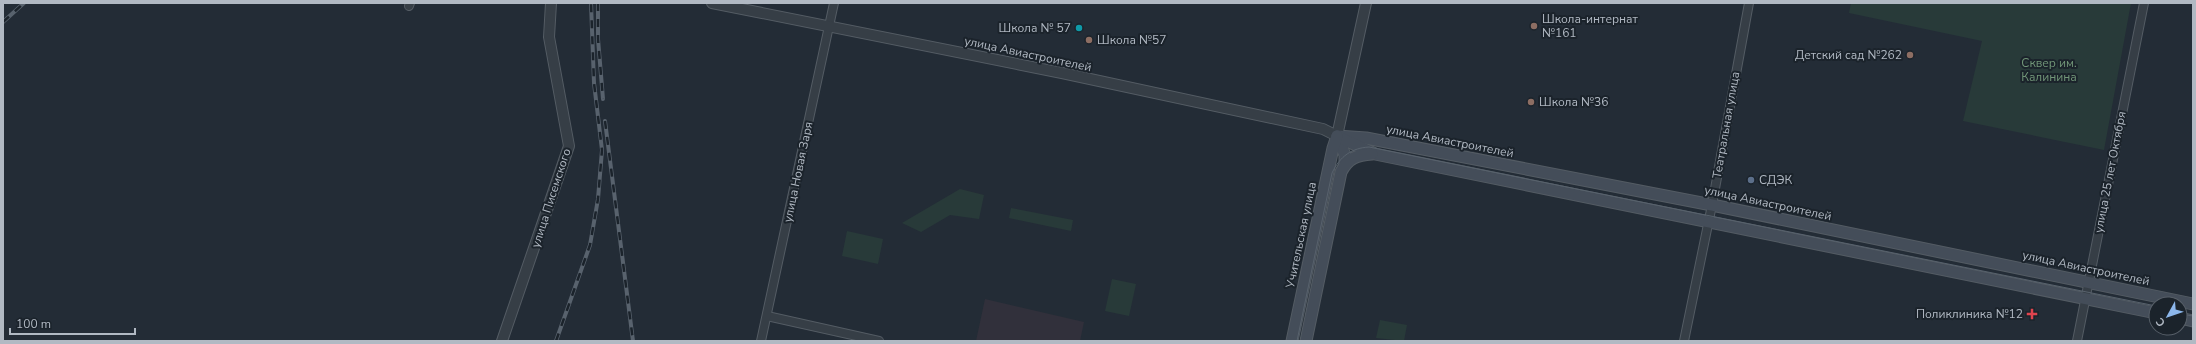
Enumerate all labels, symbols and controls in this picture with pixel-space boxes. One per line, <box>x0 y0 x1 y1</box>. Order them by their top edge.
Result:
place label: Школа-интернат №161 <box>1542 11 1639 41</box>
place label: Школа № 57 <box>999 20 1071 36</box>
marker: Школа-интернат №161 <box>1529 21 1539 31</box>
marker: Школа № 57 <box>1074 23 1084 33</box>
place label: Школа №57 <box>1097 32 1166 48</box>
street label: улица Авиастроителей <box>963 33 1093 75</box>
marker: Школа №57 <box>1084 35 1094 45</box>
place label: Детский сад №262 <box>1795 47 1902 63</box>
marker: Детский сад №262 <box>1905 50 1915 60</box>
park label: Сквер им. Калинина <box>2021 55 2077 85</box>
street label: Театральная улица <box>1709 70 1743 180</box>
place label: Школа №36 <box>1539 94 1608 110</box>
marker: Школа №36 <box>1526 97 1536 107</box>
street label: улица 25 лет Октября <box>2090 110 2130 234</box>
street label: улица Новая Заря <box>779 120 817 224</box>
street label: улица Авиастроителей <box>1385 121 1515 161</box>
street label: улица Писемского <box>527 146 575 250</box>
place label: СДЭК <box>1759 172 1792 188</box>
marker: СДЭК <box>1746 175 1756 185</box>
street label: Учительская улица <box>1282 181 1320 290</box>
street label: улица Авиастроителей <box>1703 182 1833 224</box>
street label: улица Авиастроителей <box>2021 247 2151 289</box>
north arrow <box>2148 296 2188 336</box>
place label: Поликлиника №12 <box>1916 306 2023 322</box>
marker: Поликлиника №12 <box>2026 308 2038 320</box>
scale bar <box>10 310 135 336</box>
text: С <box>2152 314 2169 330</box>
text: 100 m <box>16 316 51 332</box>

